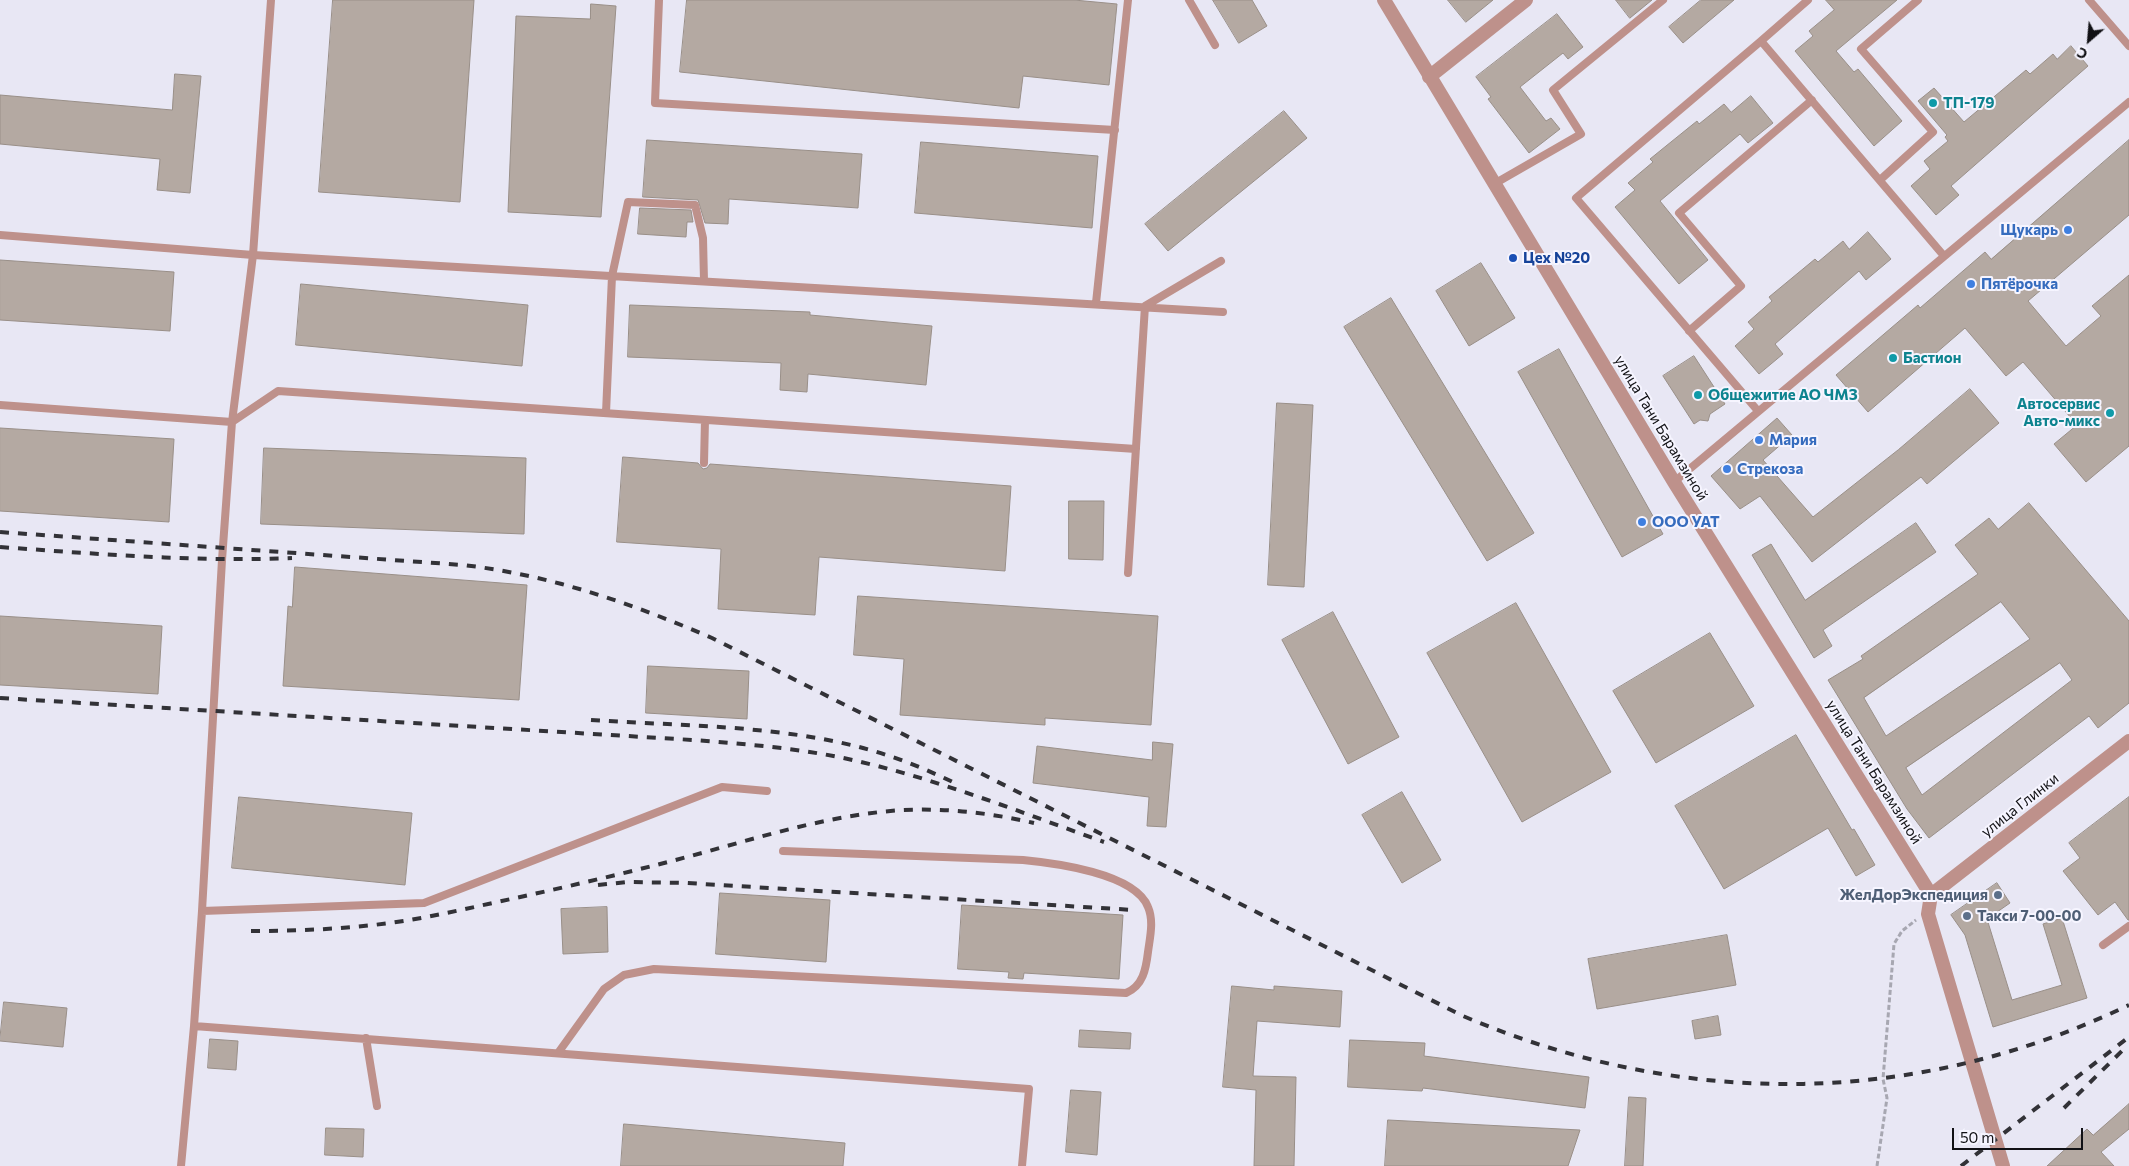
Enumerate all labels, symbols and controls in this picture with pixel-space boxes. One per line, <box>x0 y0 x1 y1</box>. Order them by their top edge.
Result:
north arrow <box>2064 15 2114 65</box>
text: С <box>2074 44 2090 64</box>
place label: ТП-179 <box>1943 94 1994 112</box>
marker: ТП-179 <box>1927 97 1939 109</box>
place label: Щукарь <box>2000 221 2058 239</box>
marker: Щукарь <box>2062 224 2074 236</box>
place label: Цех №20 <box>1523 249 1590 267</box>
marker: Цех №20 <box>1507 252 1519 264</box>
place label: Пятёрочка <box>1981 275 2058 293</box>
marker: Пятёрочка <box>1965 278 1977 290</box>
place label: Бастион <box>1903 349 1961 367</box>
street label: улица Тани Барамзиной <box>1610 352 1712 504</box>
marker: Бастион <box>1887 352 1899 364</box>
place label: Общежитие АО ЧМЗ <box>1708 386 1858 404</box>
marker: Общежитие АО ЧМЗ <box>1692 389 1704 401</box>
place label: Автосервис Авто-микс <box>2017 395 2100 430</box>
marker: Автосервис Авто-микс <box>2104 407 2116 419</box>
place label: Мария <box>1769 431 1817 449</box>
marker: Мария <box>1753 434 1765 446</box>
place label: Стрекоза <box>1737 460 1803 478</box>
marker: Стрекоза <box>1721 463 1733 475</box>
place label: ООО УАТ <box>1652 513 1720 531</box>
marker: ООО УАТ <box>1636 516 1648 528</box>
street label: улица Тани Барамзиной <box>1822 697 1926 847</box>
street label: улица Глинки <box>1978 769 2062 841</box>
place label: ЖелДорЭкспедиция <box>1840 886 1988 904</box>
marker: ЖелДорЭкспедиция <box>1992 889 2004 901</box>
place label: Такси 7-00-00 <box>1977 907 2081 925</box>
marker: Такси 7-00-00 <box>1961 910 1973 922</box>
scale bar <box>1954 1118 2085 1150</box>
text: 50 m <box>1960 1128 1994 1146</box>

